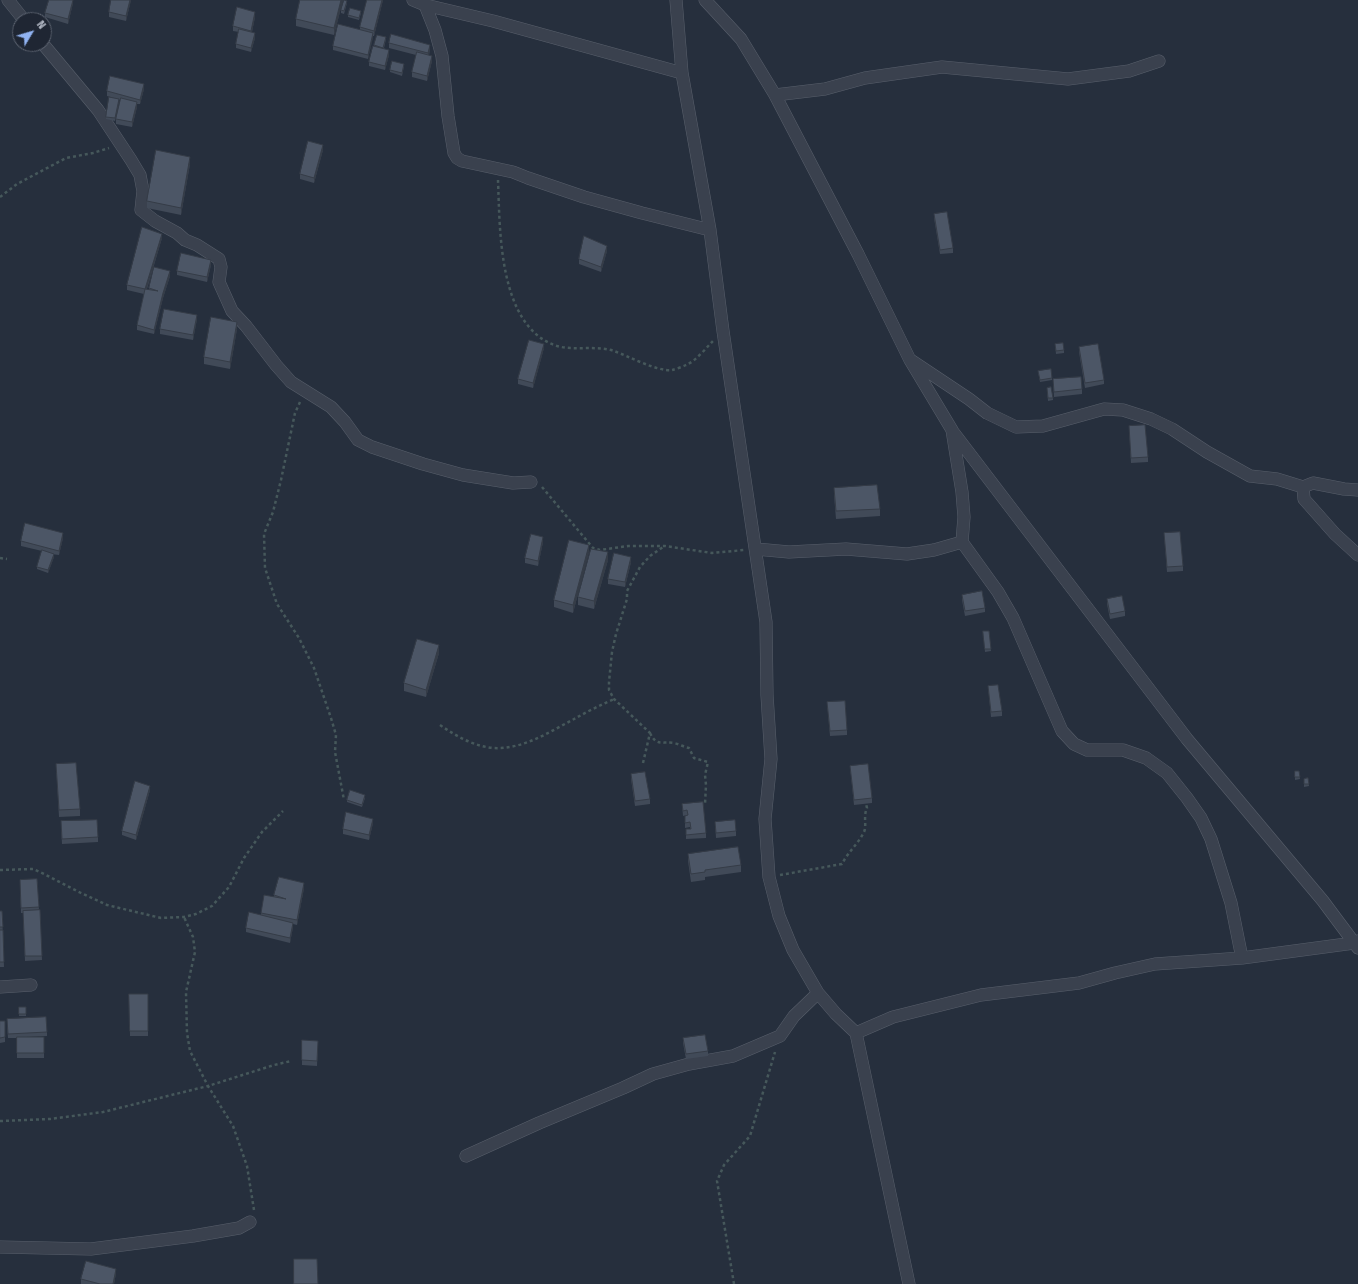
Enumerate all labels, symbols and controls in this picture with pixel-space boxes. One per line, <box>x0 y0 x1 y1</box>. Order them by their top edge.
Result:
north arrow <box>12 12 52 52</box>
text: N <box>34 18 48 32</box>

